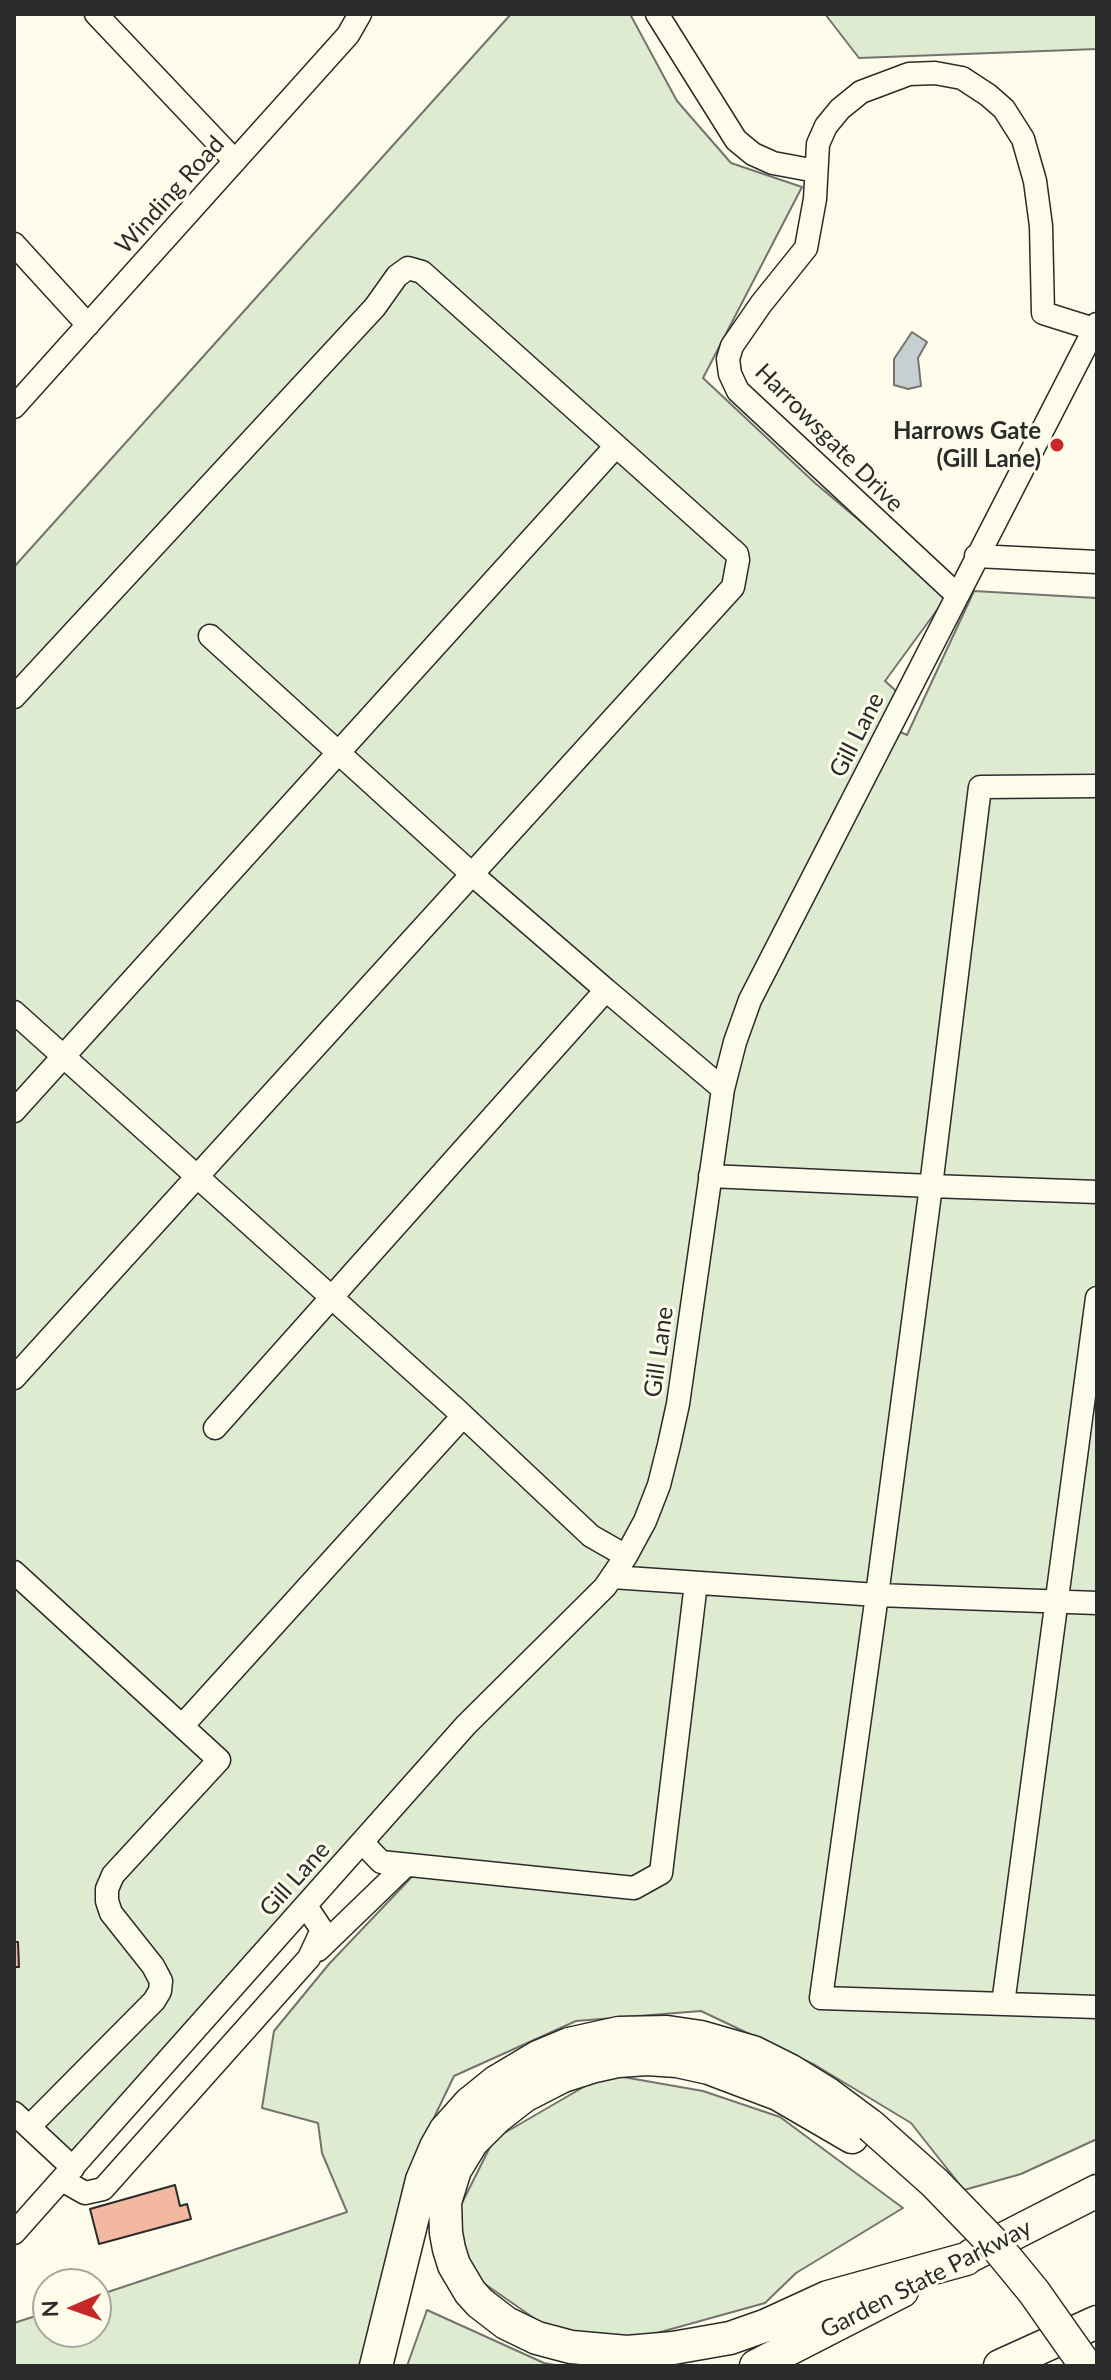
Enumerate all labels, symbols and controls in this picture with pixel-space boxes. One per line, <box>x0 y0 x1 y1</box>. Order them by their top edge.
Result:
street label: Winding Road <box>110 130 230 260</box>
street label: Harrowsgate Drive <box>749 358 909 518</box>
place label: Harrows Gate (Gill Lane) <box>893 417 1041 473</box>
marker: Harrows Gate (Gill Lane) <box>1048 436 1066 454</box>
street label: Gill Lane <box>824 688 890 782</box>
street label: Gill Lane <box>638 1305 680 1399</box>
street label: Gill Lane <box>254 1836 336 1922</box>
street label: Garden State Parkway <box>816 2213 1036 2345</box>
north arrow <box>32 2268 112 2348</box>
text: N <box>36 2300 63 2318</box>

